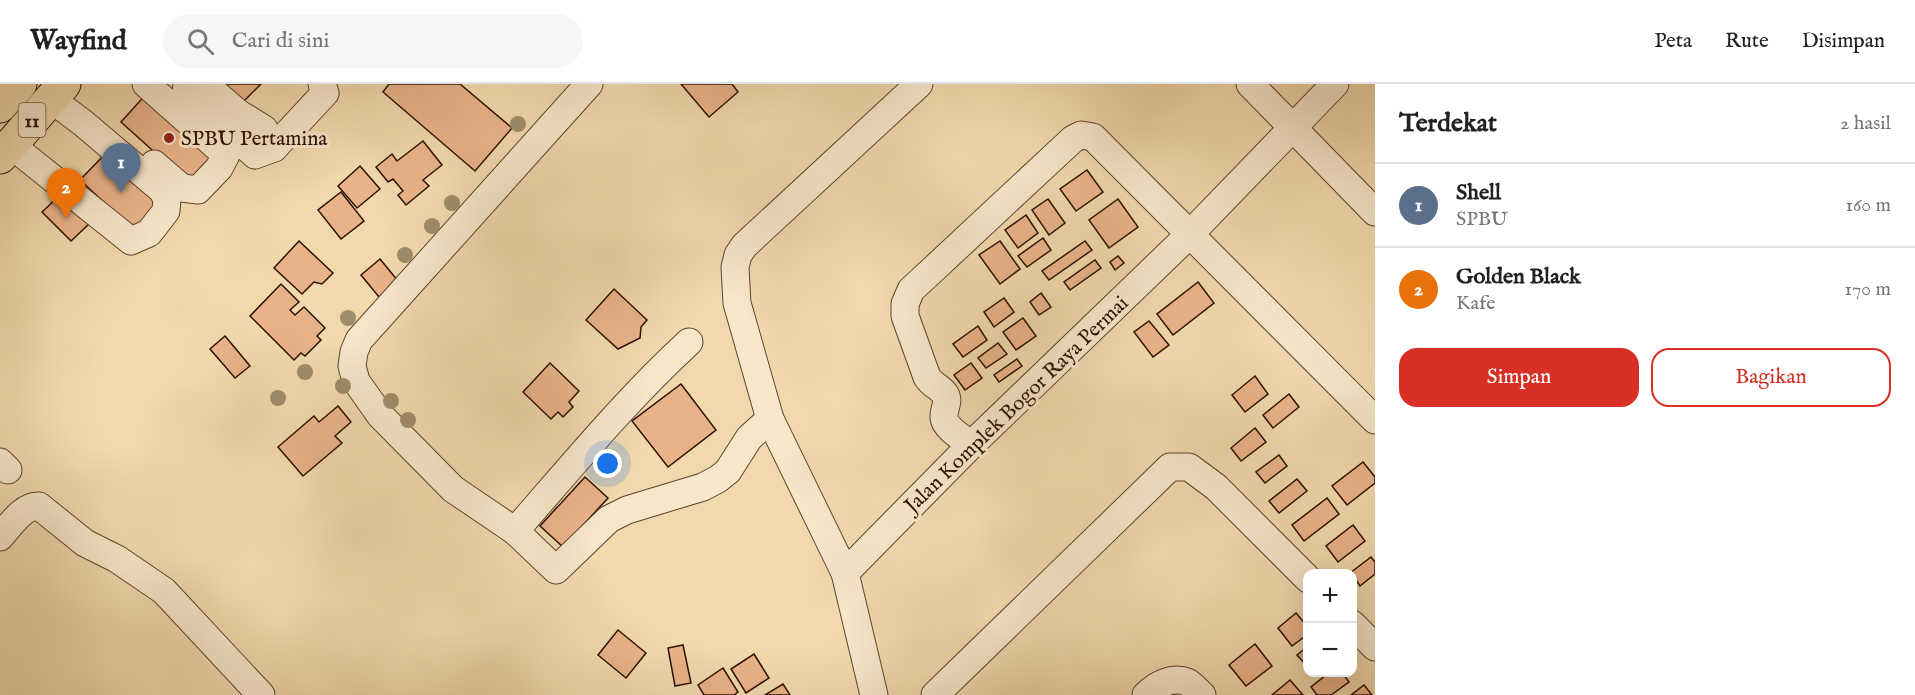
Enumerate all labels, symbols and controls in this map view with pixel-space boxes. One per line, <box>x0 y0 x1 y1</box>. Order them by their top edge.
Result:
search box <box>163 14 583 68</box>
text: Wayfind <box>30 24 127 59</box>
icon: search <box>184 25 217 58</box>
text: Cari di sini <box>232 27 329 55</box>
text: Peta <box>1654 28 1692 55</box>
text: Rute <box>1725 28 1769 55</box>
text: Disimpan <box>1802 28 1885 55</box>
road number: 11 <box>18 103 46 137</box>
text: Terdekat <box>1399 107 1497 140</box>
text: 2 hasil <box>1840 111 1891 136</box>
place label: SPBU Pertamina <box>181 126 328 153</box>
marker: SPBU Pertamina <box>162 131 176 145</box>
pin: 1 <box>102 144 140 193</box>
pin: 2 <box>46 168 86 218</box>
text: Shell <box>1456 179 1501 207</box>
text: 1 <box>1415 193 1422 218</box>
text: 160 m <box>1845 193 1891 218</box>
text: SPBU <box>1456 207 1508 232</box>
text: Golden Black <box>1456 263 1581 291</box>
text: 2 <box>1414 277 1423 302</box>
text: 170 m <box>1845 277 1891 302</box>
street label: Jalan Komplek Bogor Raya Permai <box>898 291 1135 521</box>
text: Kafe <box>1456 291 1495 316</box>
button: Simpan <box>1399 348 1639 407</box>
button: Bagikan <box>1651 348 1891 407</box>
your location <box>593 449 622 478</box>
map controls <box>1303 569 1357 677</box>
button: + <box>1303 569 1357 623</box>
button: − <box>1303 623 1357 677</box>

